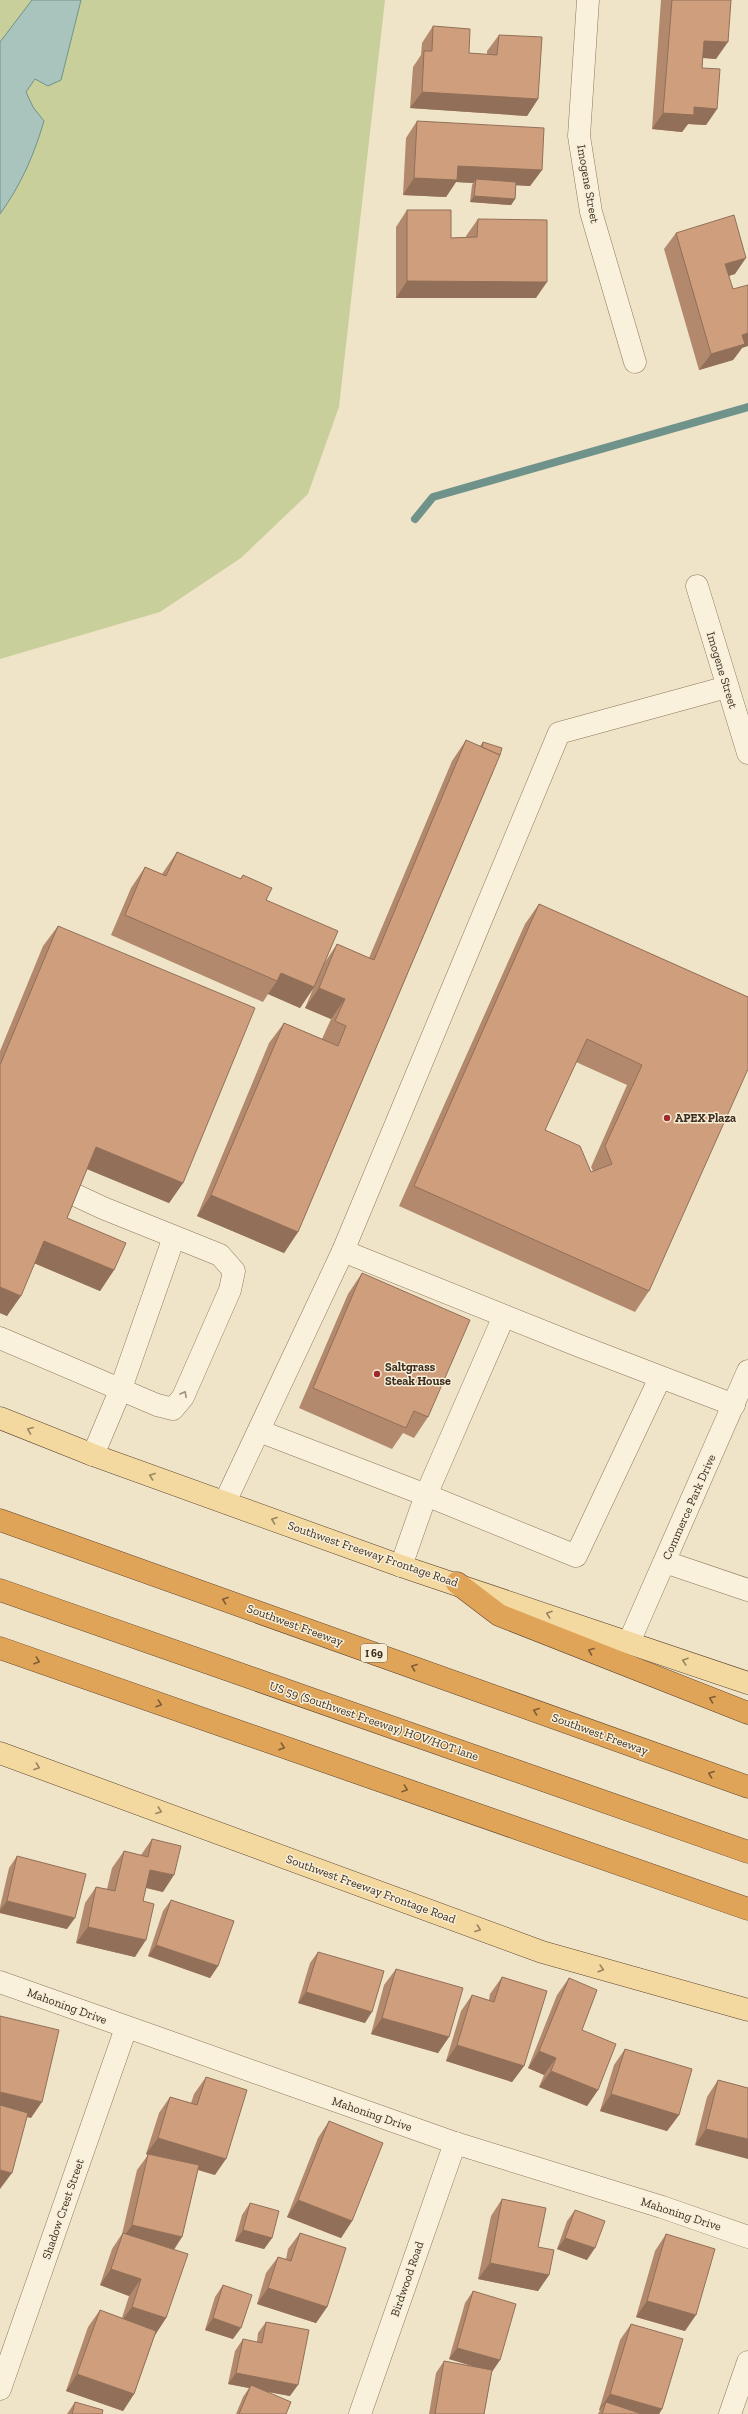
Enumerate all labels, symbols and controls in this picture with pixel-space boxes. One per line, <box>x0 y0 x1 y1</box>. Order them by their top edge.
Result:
street label: Imogene Street <box>574 144 602 225</box>
street label: Imogene Street <box>704 630 740 711</box>
place label: APEX Plaza <box>675 1111 736 1125</box>
marker: APEX Plaza <box>662 1113 672 1123</box>
place label: Saltgrass Steak House <box>385 1360 451 1388</box>
marker: Saltgrass Steak House <box>372 1369 382 1379</box>
one-way arrow <box>179 1391 187 1398</box>
one-way arrow <box>27 1427 34 1435</box>
street label: Commerce Park Drive <box>659 1452 719 1562</box>
one-way arrow <box>149 1472 156 1481</box>
one-way arrow <box>271 1517 278 1525</box>
street label: Southwest Freeway Frontage Road <box>286 1518 460 1590</box>
one-way arrow <box>222 1597 229 1605</box>
street label: Southwest Freeway <box>245 1601 346 1649</box>
one-way arrow <box>545 1611 552 1619</box>
road number: I 69 <box>361 1644 387 1662</box>
one-way arrow <box>587 1648 594 1656</box>
one-way arrow <box>33 1656 40 1665</box>
one-way arrow <box>681 1657 688 1666</box>
one-way arrow <box>410 1664 417 1672</box>
street label: US 59 (Southwest Freeway) HOV/HOT lane <box>268 1679 481 1764</box>
one-way arrow <box>708 1695 715 1703</box>
one-way arrow <box>156 1699 163 1708</box>
one-way arrow <box>533 1707 540 1716</box>
street label: Southwest Freeway <box>550 1710 651 1758</box>
one-way arrow <box>279 1742 286 1750</box>
one-way arrow <box>33 1762 40 1770</box>
one-way arrow <box>708 1770 715 1778</box>
one-way arrow <box>401 1785 408 1793</box>
one-way arrow <box>155 1807 162 1815</box>
street label: Southwest Freeway Frontage Road <box>284 1852 458 1926</box>
one-way arrow <box>474 1924 481 1932</box>
one-way arrow <box>598 1964 605 1973</box>
street label: Mahoning Drive <box>25 1985 109 2027</box>
street label: Mahoning Drive <box>330 2094 414 2134</box>
street label: Shadow Crest Street <box>39 2156 87 2261</box>
street label: Mahoning Drive <box>639 2194 723 2234</box>
street label: Birdwood Road <box>388 2239 427 2318</box>

